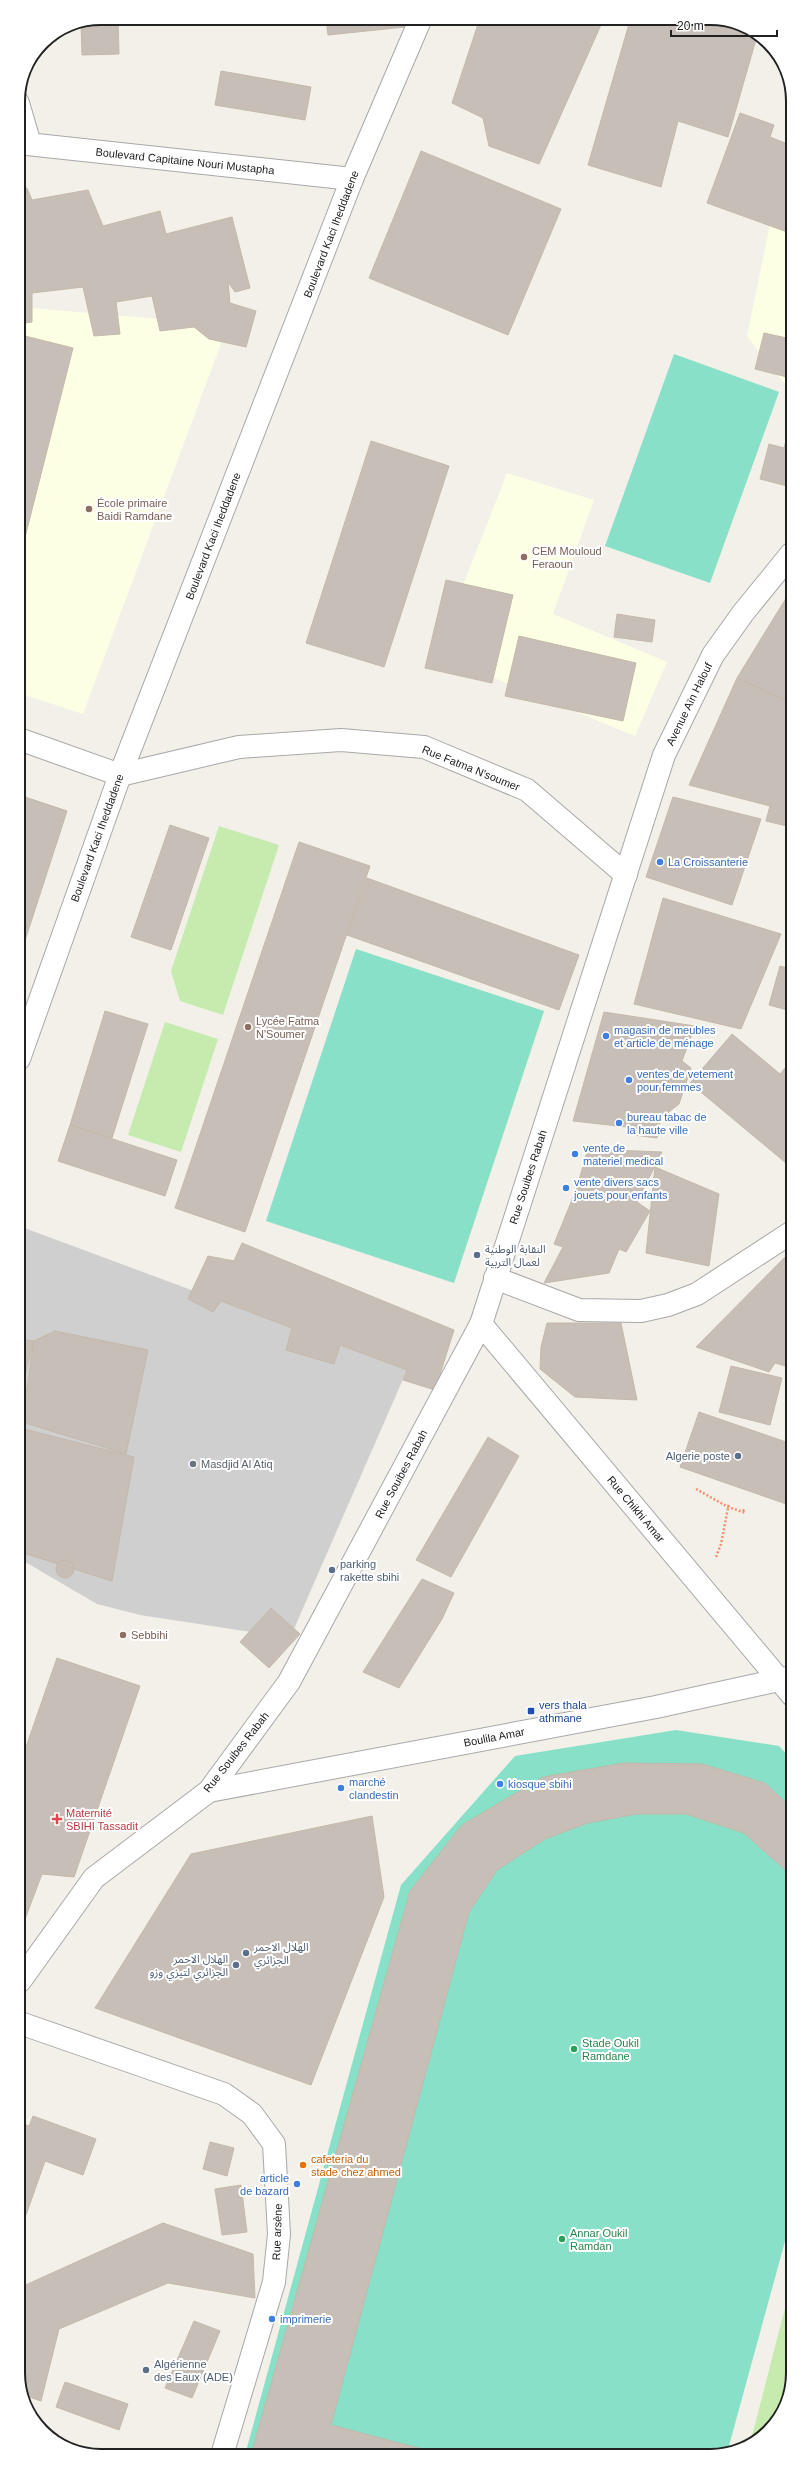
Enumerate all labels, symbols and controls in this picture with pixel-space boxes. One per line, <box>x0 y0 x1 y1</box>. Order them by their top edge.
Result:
scale bar <box>671 12 777 38</box>
text: 20 m <box>677 19 704 33</box>
street label: Boulevard Capitaine Nouri Mustapha <box>95 146 276 176</box>
street label: Boulevard Kaci Iheddadene <box>301 169 361 299</box>
street label: Boulevard Kaci Iheddadene <box>183 471 243 601</box>
place label: École primaire Baidi Ramdane <box>97 497 172 522</box>
marker: École primaire Baidi Ramdane <box>84 504 94 514</box>
place label: CEM Mouloud Feraoun <box>532 545 602 570</box>
marker: CEM Mouloud Feraoun <box>519 552 529 562</box>
street label: Avenue Aïn Halouf <box>664 660 715 747</box>
street label: Rue Fatma N'soumer <box>420 743 522 793</box>
street label: Boulevard Kaci Iheddadene <box>68 772 126 904</box>
place label: La Croissanterie <box>668 856 748 868</box>
marker: La Croissanterie <box>655 857 665 867</box>
place label: Lycée Fatma N'Soumer <box>256 1015 320 1040</box>
marker: Lycée Fatma N'Soumer <box>243 1022 253 1032</box>
place label: magasin de meubles et article de ménage <box>614 1024 716 1049</box>
marker: magasin de meubles et article de ménage <box>601 1031 611 1041</box>
place label: ventes de vetement pour femmes <box>637 1068 733 1093</box>
marker: ventes de vetement pour femmes <box>624 1075 634 1085</box>
place label: bureau tabac de la haute ville <box>627 1111 707 1136</box>
marker: bureau tabac de la haute ville <box>614 1118 624 1128</box>
street label: Rue Souibes Rabah <box>507 1128 549 1226</box>
place label: vente de materiel medical <box>583 1142 663 1167</box>
marker: vente de materiel medical <box>570 1149 580 1159</box>
place label: vente divers sacs jouets pour enfants <box>573 1176 668 1201</box>
marker: vente divers sacs jouets pour enfants <box>561 1183 571 1193</box>
place label: النقابة الوطنية لعمال التربية <box>485 1243 546 1269</box>
marker: النقابة الوطنية لعمال التربية <box>472 1250 482 1260</box>
street label: Rue Souibes Rabah <box>373 1428 429 1520</box>
place label: Algerie poste <box>666 1450 730 1462</box>
marker: Algerie poste <box>733 1451 743 1461</box>
place label: Masdjid Al Atiq <box>201 1458 273 1470</box>
marker: Masdjid Al Atiq <box>188 1459 198 1469</box>
street label: Rue Chikhi Amar <box>605 1474 667 1545</box>
place label: parking rakette sbihi <box>340 1558 399 1583</box>
marker: parking rakette sbihi <box>327 1565 337 1575</box>
place label: Sebbihi <box>131 1629 168 1641</box>
marker: Sebbihi <box>118 1630 128 1640</box>
place label: vers thala athmane <box>539 1699 588 1724</box>
marker: vers thala athmane <box>526 1706 536 1716</box>
street label: Rue Souibes Rabah <box>201 1710 271 1794</box>
street label: Boulila Amar <box>463 1725 526 1749</box>
place label: marché clandestin <box>349 1776 399 1801</box>
place label: kiosque sbihi <box>508 1778 572 1790</box>
marker: kiosque sbihi <box>495 1779 505 1789</box>
marker: marché clandestin <box>336 1783 346 1793</box>
place label: Maternité SBIHI Tassadit <box>66 1807 138 1832</box>
marker: Maternité SBIHI Tassadit <box>51 1813 63 1825</box>
place label: الهلال الاحمر الجزائري <box>253 1941 309 1970</box>
marker: الهلال الاحمر الجزائري <box>241 1948 251 1958</box>
place label: الهلال الاحمر الجزائري لتيزي وزو <box>149 1953 228 1982</box>
marker: الهلال الاحمر الجزائري لتيزي وزو <box>231 1960 241 1970</box>
place label: Stade Oukil Ramdane <box>582 2037 639 2062</box>
marker: Stade Oukil Ramdane <box>569 2044 579 2054</box>
place label: cafeteria du stade chez ahmed <box>311 2153 401 2178</box>
marker: cafeteria du stade chez ahmed <box>298 2160 308 2170</box>
place label: article de bazard <box>240 2172 289 2197</box>
marker: article de bazard <box>292 2179 302 2189</box>
street label: Rue arsène <box>270 2203 284 2261</box>
place label: Annar Oukil Ramdan <box>570 2227 627 2252</box>
marker: Annar Oukil Ramdan <box>557 2234 567 2244</box>
place label: imprimerie <box>280 2313 331 2325</box>
marker: imprimerie <box>267 2314 277 2324</box>
place label: Algérienne des Eaux (ADE) <box>154 2358 233 2383</box>
marker: Algérienne des Eaux (ADE) <box>141 2365 151 2375</box>

